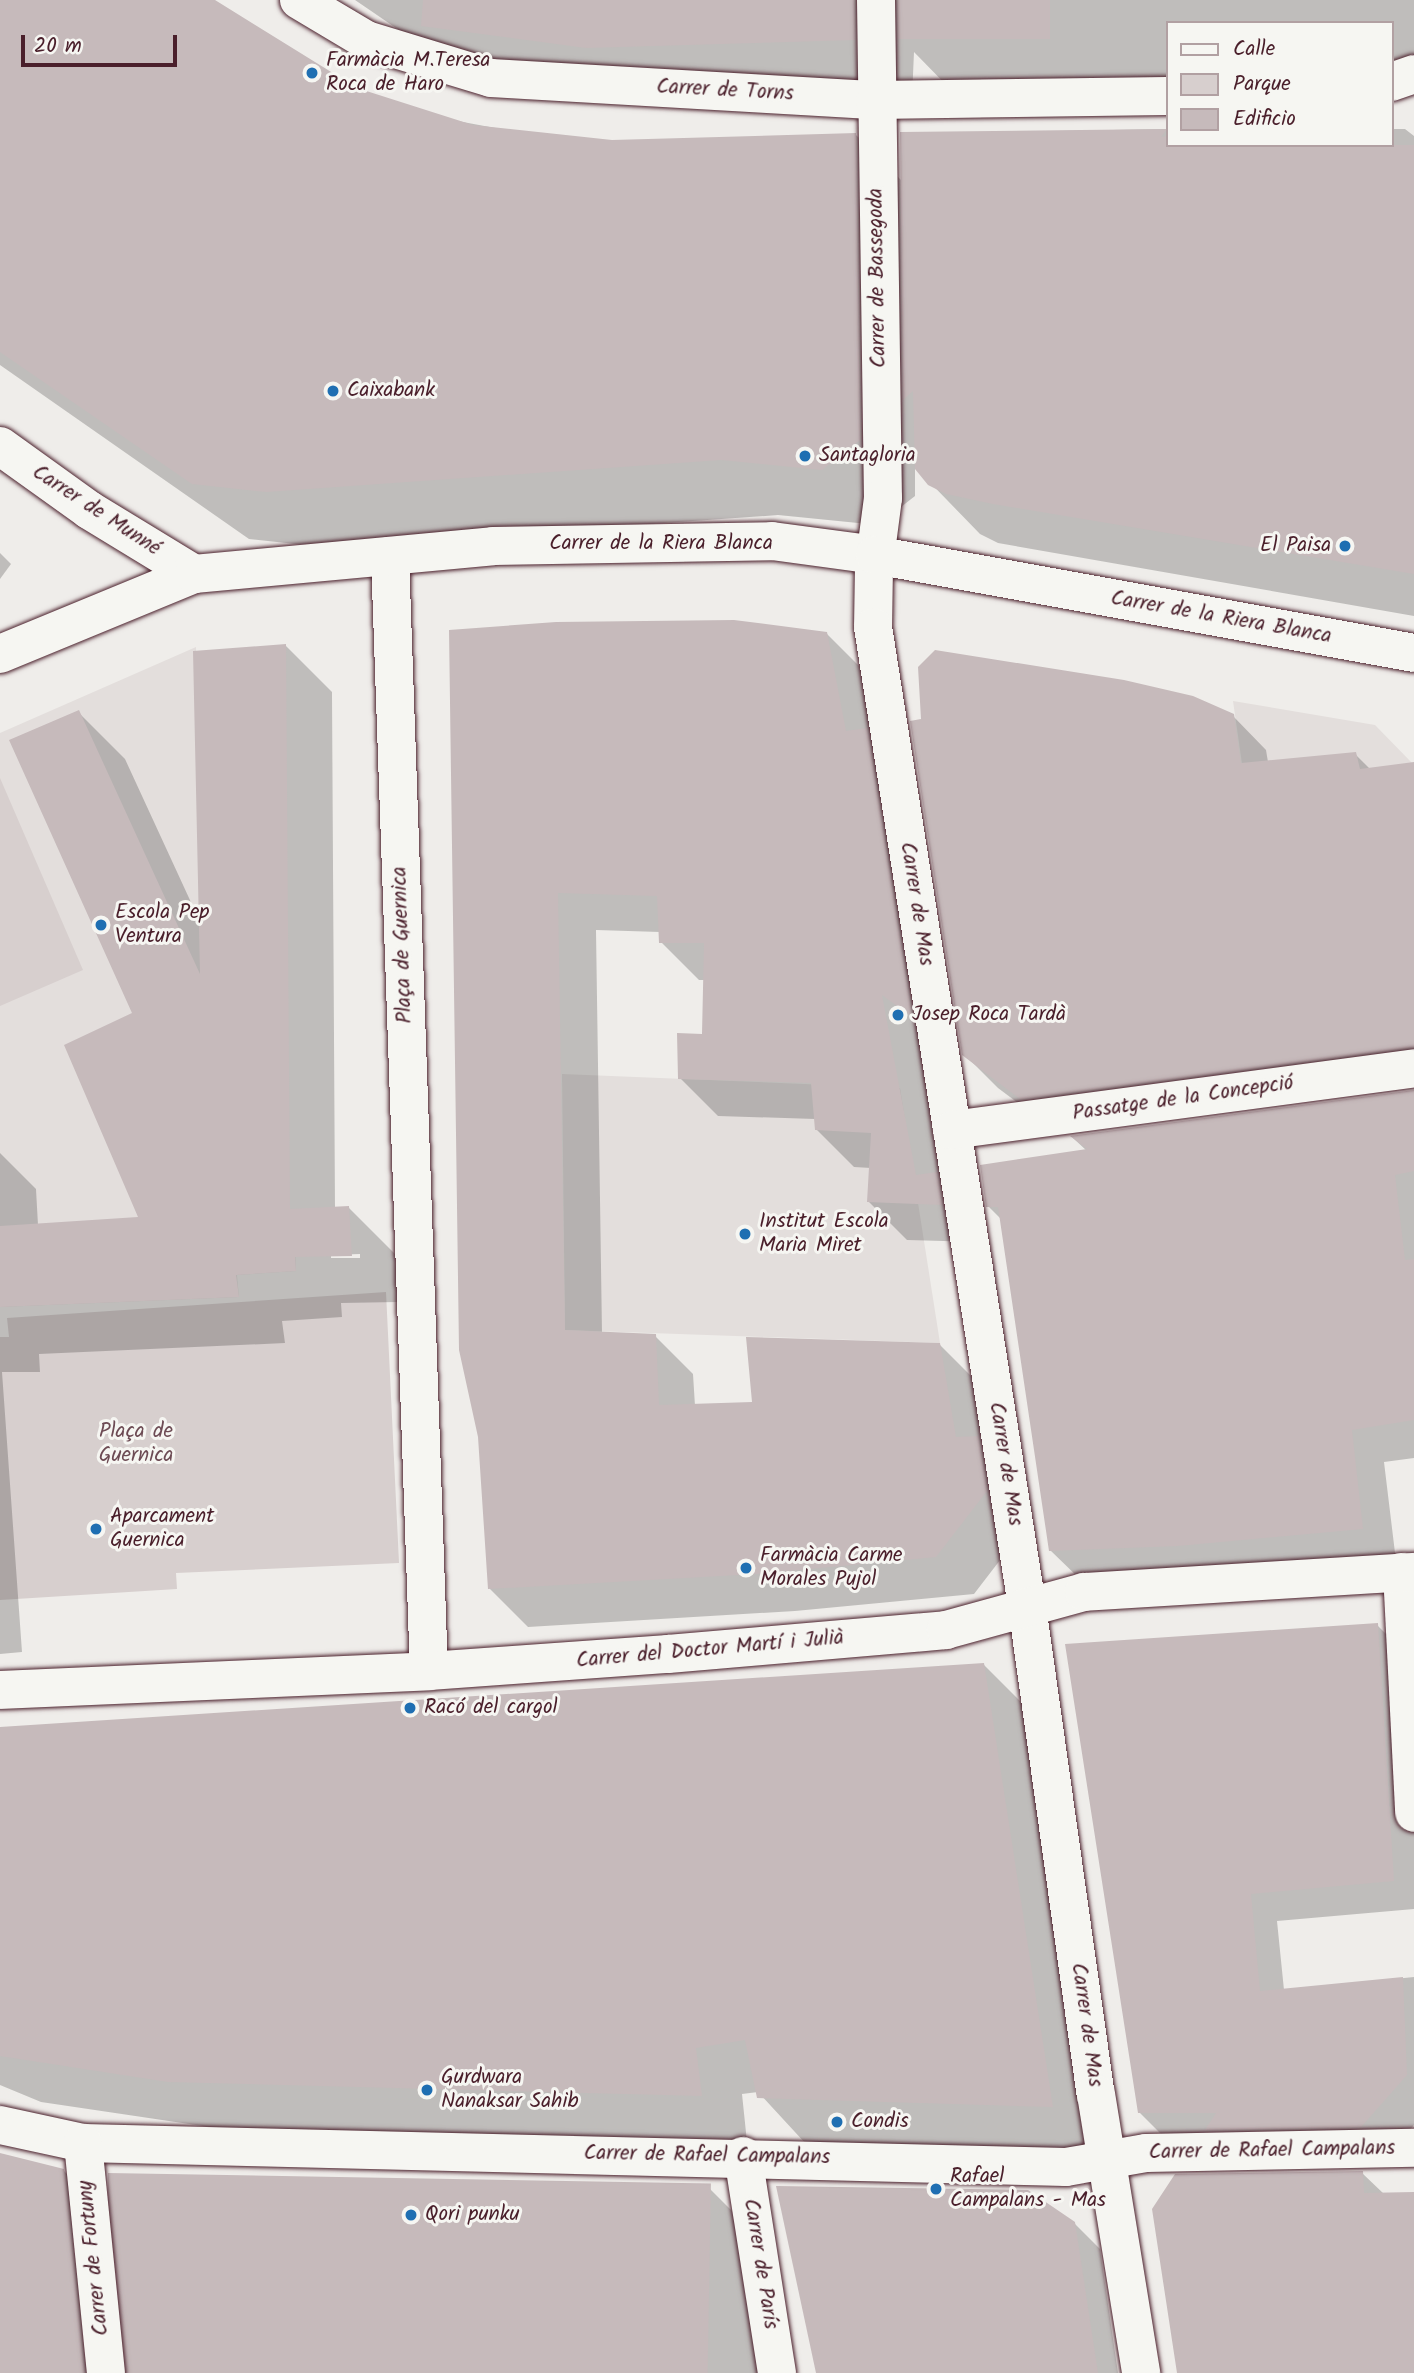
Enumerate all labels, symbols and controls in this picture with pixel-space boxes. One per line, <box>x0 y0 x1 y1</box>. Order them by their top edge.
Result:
scale bar <box>24 21 180 65</box>
legend <box>1166 21 1393 147</box>
text: 20 m <box>34 30 82 63</box>
text: Calle <box>1233 33 1275 66</box>
place label: Farmàcia M.Teresa Roca de Haro <box>326 48 490 98</box>
marker: Farmàcia M.Teresa Roca de Haro <box>304 65 320 81</box>
text: Parque <box>1233 68 1291 101</box>
street label: Carrer de Torns <box>656 75 794 107</box>
text: Edificio <box>1233 103 1296 136</box>
street label: Carrer de Bassegoda <box>864 188 892 368</box>
place label: Caixabank <box>347 378 435 404</box>
marker: Caixabank <box>325 383 341 399</box>
place label: Santagloria <box>819 443 916 469</box>
marker: Santagloria <box>797 448 813 464</box>
street label: Carrer de Munné <box>27 460 165 562</box>
street label: Carrer de la Riera Blanca <box>549 531 773 557</box>
place label: El Paisa <box>1260 533 1331 559</box>
marker: El Paisa <box>1337 538 1353 554</box>
street label: Carrer de la Riera Blanca <box>1109 586 1333 650</box>
street label: Carrer de Mas <box>894 840 938 968</box>
street label: Plaça de Guernica <box>388 866 418 1024</box>
place label: Escola Pep Ventura <box>115 900 209 950</box>
marker: Escola Pep Ventura <box>93 917 109 933</box>
place label: Josep Roca Tardà <box>912 1002 1066 1028</box>
marker: Josep Roca Tardà <box>890 1007 906 1023</box>
street label: Passatge de la Concepció <box>1071 1071 1295 1127</box>
place label: Institut Escola Maria Miret <box>759 1209 889 1259</box>
marker: Institut Escola Maria Miret <box>737 1226 753 1242</box>
street label: Carrer de Mas <box>983 1400 1027 1528</box>
park label: Plaça de Guernica <box>99 1419 173 1469</box>
place label: Aparcament Guernica <box>110 1504 214 1554</box>
marker: Aparcament Guernica <box>88 1521 104 1537</box>
place label: Farmàcia Carme Morales Pujol <box>760 1543 903 1593</box>
marker: Farmàcia Carme Morales Pujol <box>738 1560 754 1576</box>
street label: Carrer del Doctor Martí i Julià <box>575 1626 845 1674</box>
place label: Racó del cargol <box>424 1695 558 1721</box>
marker: Racó del cargol <box>402 1700 418 1716</box>
street label: Carrer de Mas <box>1065 1961 1107 2089</box>
place label: Gurdwara Nanaksar Sahib <box>441 2065 578 2115</box>
marker: Gurdwara Nanaksar Sahib <box>419 2082 435 2098</box>
place label: Condis <box>851 2109 909 2135</box>
marker: Condis <box>829 2114 845 2130</box>
street label: Carrer de Rafael Campalans <box>1149 2136 1395 2166</box>
street label: Carrer de Rafael Campalans <box>584 2141 830 2171</box>
place label: Rafael Campalans - Mas <box>950 2164 1106 2214</box>
street label: Carrer de Fortuny <box>73 2179 115 2337</box>
marker: Rafael Campalans - Mas <box>928 2181 944 2197</box>
street label: Carrer de París <box>737 2197 783 2331</box>
place label: Qori punku <box>425 2202 520 2228</box>
marker: Qori punku <box>403 2207 419 2223</box>

